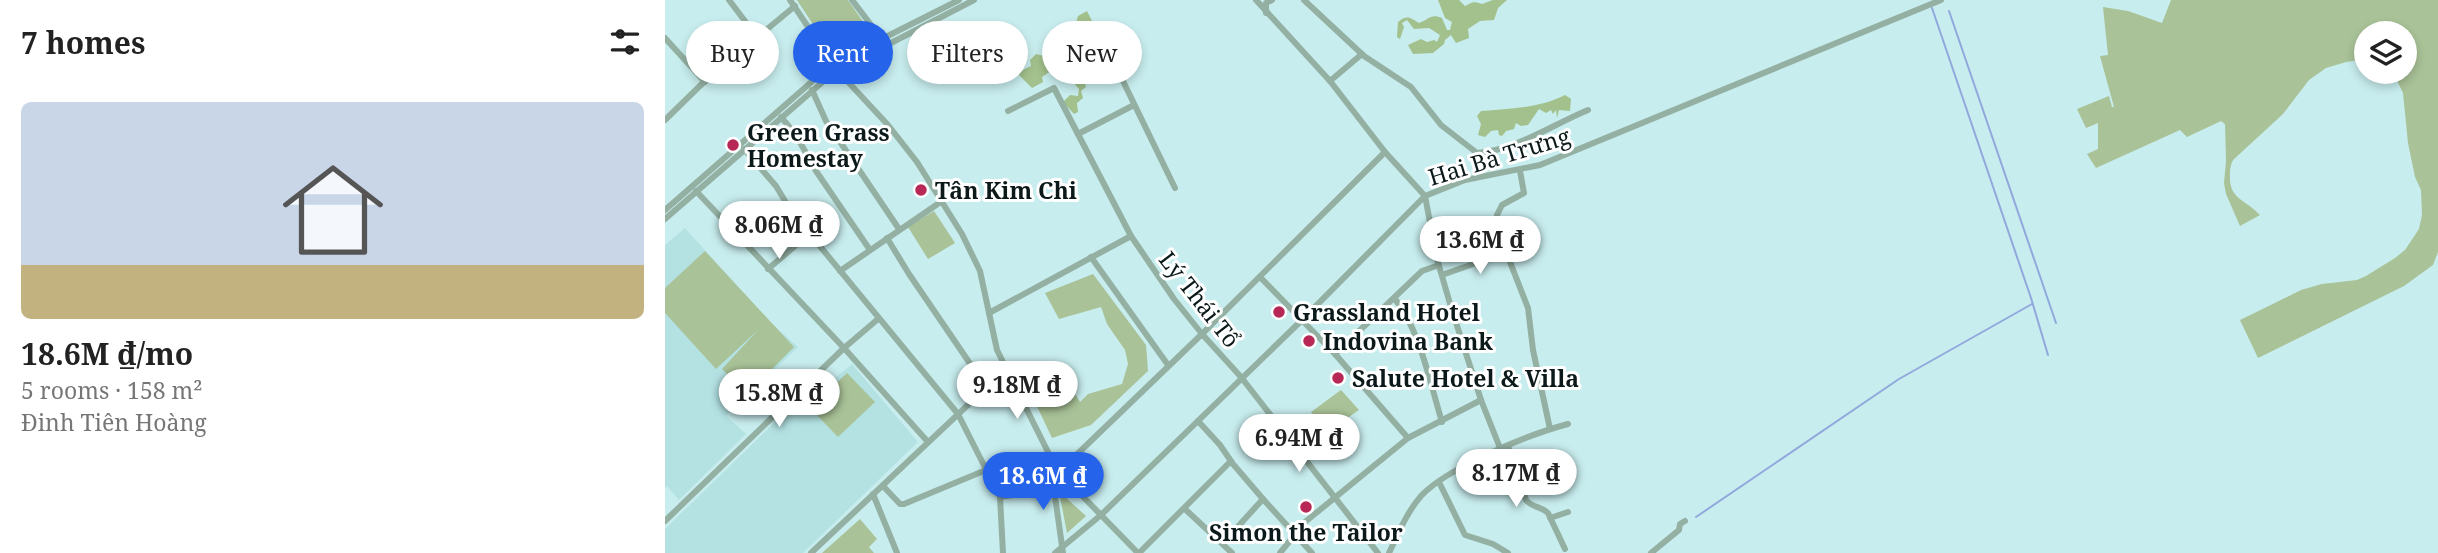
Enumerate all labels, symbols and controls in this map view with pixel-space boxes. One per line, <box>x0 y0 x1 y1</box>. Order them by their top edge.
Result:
chip: Buy <box>686 21 779 84</box>
chip: Rent <box>793 21 893 84</box>
chip: Filters <box>907 21 1028 84</box>
chip: New <box>1042 21 1142 84</box>
map controls <box>2354 21 2417 84</box>
button: layers <box>2354 21 2417 84</box>
text: 7 homes <box>21 22 145 63</box>
icon: filters <box>606 23 644 61</box>
place label: Green Grass Homestay <box>747 116 890 174</box>
street label: Hai Bà Trưng <box>1424 119 1574 193</box>
marker: Green Grass Homestay <box>725 137 741 153</box>
icon: home <box>270 147 396 273</box>
place label: Tân Kim Chi <box>935 174 1077 206</box>
marker: Tân Kim Chi <box>913 182 929 198</box>
pin: 8.06M ₫ <box>714 202 844 261</box>
text: 8.06M ₫ <box>735 208 823 240</box>
pin: 13.6M ₫ <box>1415 216 1545 276</box>
text: 13.6M ₫ <box>1436 223 1524 255</box>
street label: Lý Thái Tổ <box>1152 244 1248 354</box>
place label: Grassland Hotel <box>1293 296 1480 328</box>
marker: Grassland Hotel <box>1271 304 1287 320</box>
place label: Indovina Bank <box>1323 325 1493 357</box>
text: 18.6M ₫/mo <box>21 333 193 374</box>
marker: Indovina Bank <box>1301 333 1317 349</box>
pin: 9.18M ₫ <box>952 362 1082 421</box>
place label: Salute Hotel & Villa <box>1352 362 1579 394</box>
text: 9.18M ₫ <box>973 368 1061 400</box>
pin: 15.8M ₫ <box>714 370 844 429</box>
marker: Salute Hotel & Villa <box>1330 370 1346 386</box>
text: 5 rooms · 158 m² <box>21 374 203 406</box>
text: 15.8M ₫ <box>735 376 823 408</box>
text: Đinh Tiên Hoàng <box>21 406 207 438</box>
pin: 6.94M ₫ <box>1234 414 1364 474</box>
text: 6.94M ₫ <box>1255 421 1343 453</box>
pin: 8.17M ₫ <box>1451 449 1581 509</box>
pin: 18.6M ₫ <box>978 452 1108 512</box>
text: 8.17M ₫ <box>1472 456 1560 488</box>
text: 18.6M ₫ <box>999 459 1087 491</box>
marker: Simon the Tailor <box>1298 499 1314 515</box>
place label: Simon the Tailor <box>1209 516 1403 548</box>

